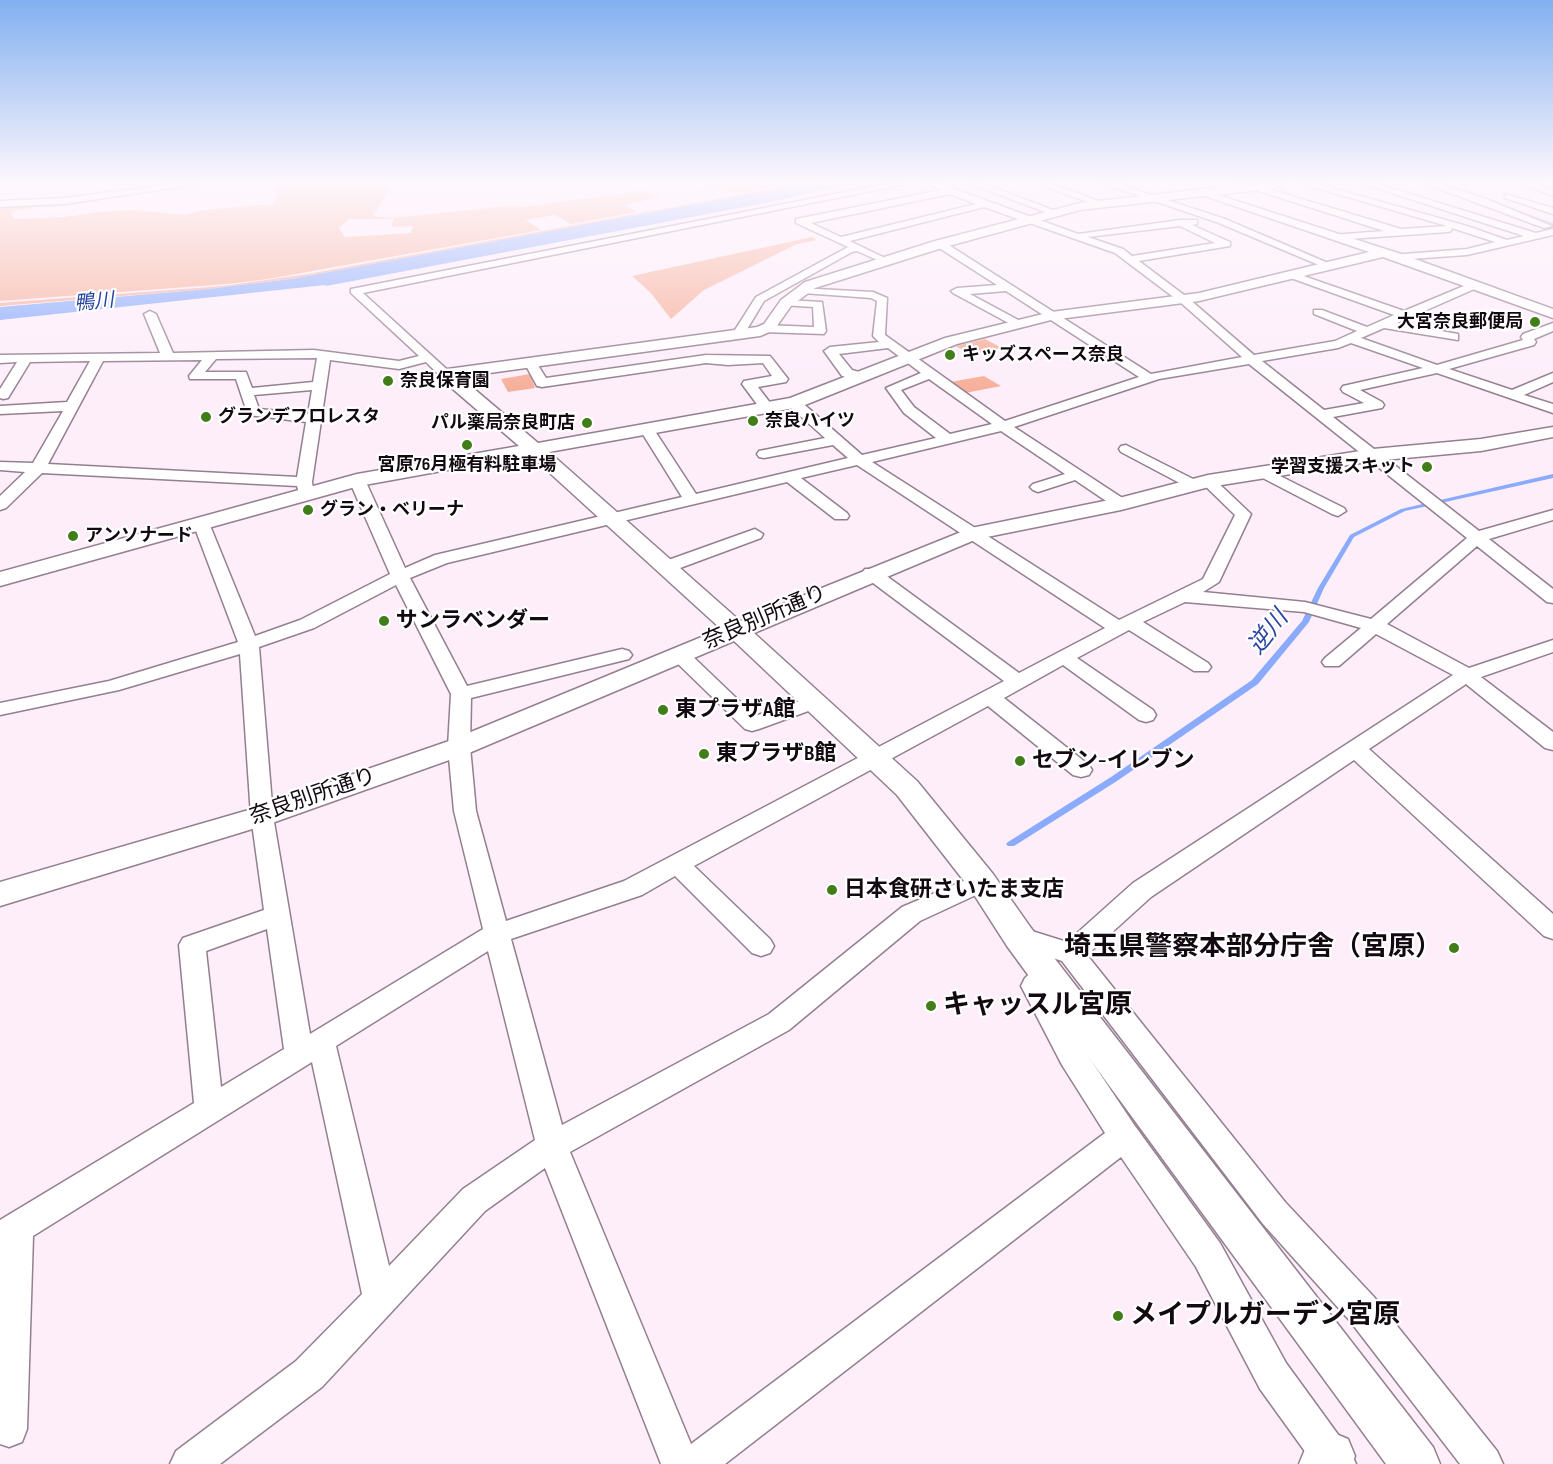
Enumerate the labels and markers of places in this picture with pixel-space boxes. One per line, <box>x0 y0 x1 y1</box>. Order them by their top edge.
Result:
place label: 大宮奈良郵便局 <box>1397 311 1523 333</box>
marker: 大宮奈良郵便局 <box>1528 315 1542 329</box>
place label: キッズスペース奈良 <box>962 344 1124 366</box>
marker: キッズスペース奈良 <box>943 348 957 362</box>
place label: 奈良保育園 <box>400 370 490 392</box>
marker: 奈良保育園 <box>381 374 395 388</box>
place label: グランデフロレスタ <box>218 406 380 428</box>
marker: グランデフロレスタ <box>199 410 213 424</box>
place label: 奈良ハイツ <box>765 410 855 432</box>
place label: パル薬局奈良町店 <box>431 412 575 434</box>
marker: 奈良ハイツ <box>746 414 760 428</box>
marker: パル薬局奈良町店 <box>580 416 594 430</box>
marker: 宮原76月極有料駐車場 <box>460 438 474 452</box>
place label: 宮原76月極有料駐車場 <box>378 454 556 476</box>
place label: 学習支援スキット <box>1271 456 1415 478</box>
marker: 学習支援スキット <box>1420 460 1434 474</box>
place label: グラン・ベリーナ <box>320 499 464 521</box>
marker: グラン・ベリーナ <box>301 503 315 517</box>
place label: アンソナード <box>85 525 193 547</box>
marker: アンソナード <box>66 529 80 543</box>
place label: サンラベンダー <box>396 608 550 634</box>
marker: サンラベンダー <box>377 614 391 628</box>
place label: 東プラザA館 <box>675 697 795 723</box>
marker: 東プラザA館 <box>656 703 670 717</box>
place label: 東プラザB館 <box>716 741 836 767</box>
marker: 東プラザB館 <box>697 747 711 761</box>
place label: セブン-イレブン <box>1032 748 1194 774</box>
marker: セブン-イレブン <box>1013 754 1027 768</box>
place label: 日本食研さいたま支店 <box>844 877 1064 903</box>
marker: 日本食研さいたま支店 <box>825 883 839 897</box>
place label: 埼玉県警察本部分庁舎（宮原） <box>1064 932 1442 964</box>
marker: 埼玉県警察本部分庁舎（宮原） <box>1447 941 1461 955</box>
place label: キャッスル宮原 <box>943 990 1132 1022</box>
marker: キャッスル宮原 <box>924 999 938 1013</box>
place label: メイプルガーデン宮原 <box>1130 1300 1400 1332</box>
marker: メイプルガーデン宮原 <box>1111 1309 1125 1323</box>

